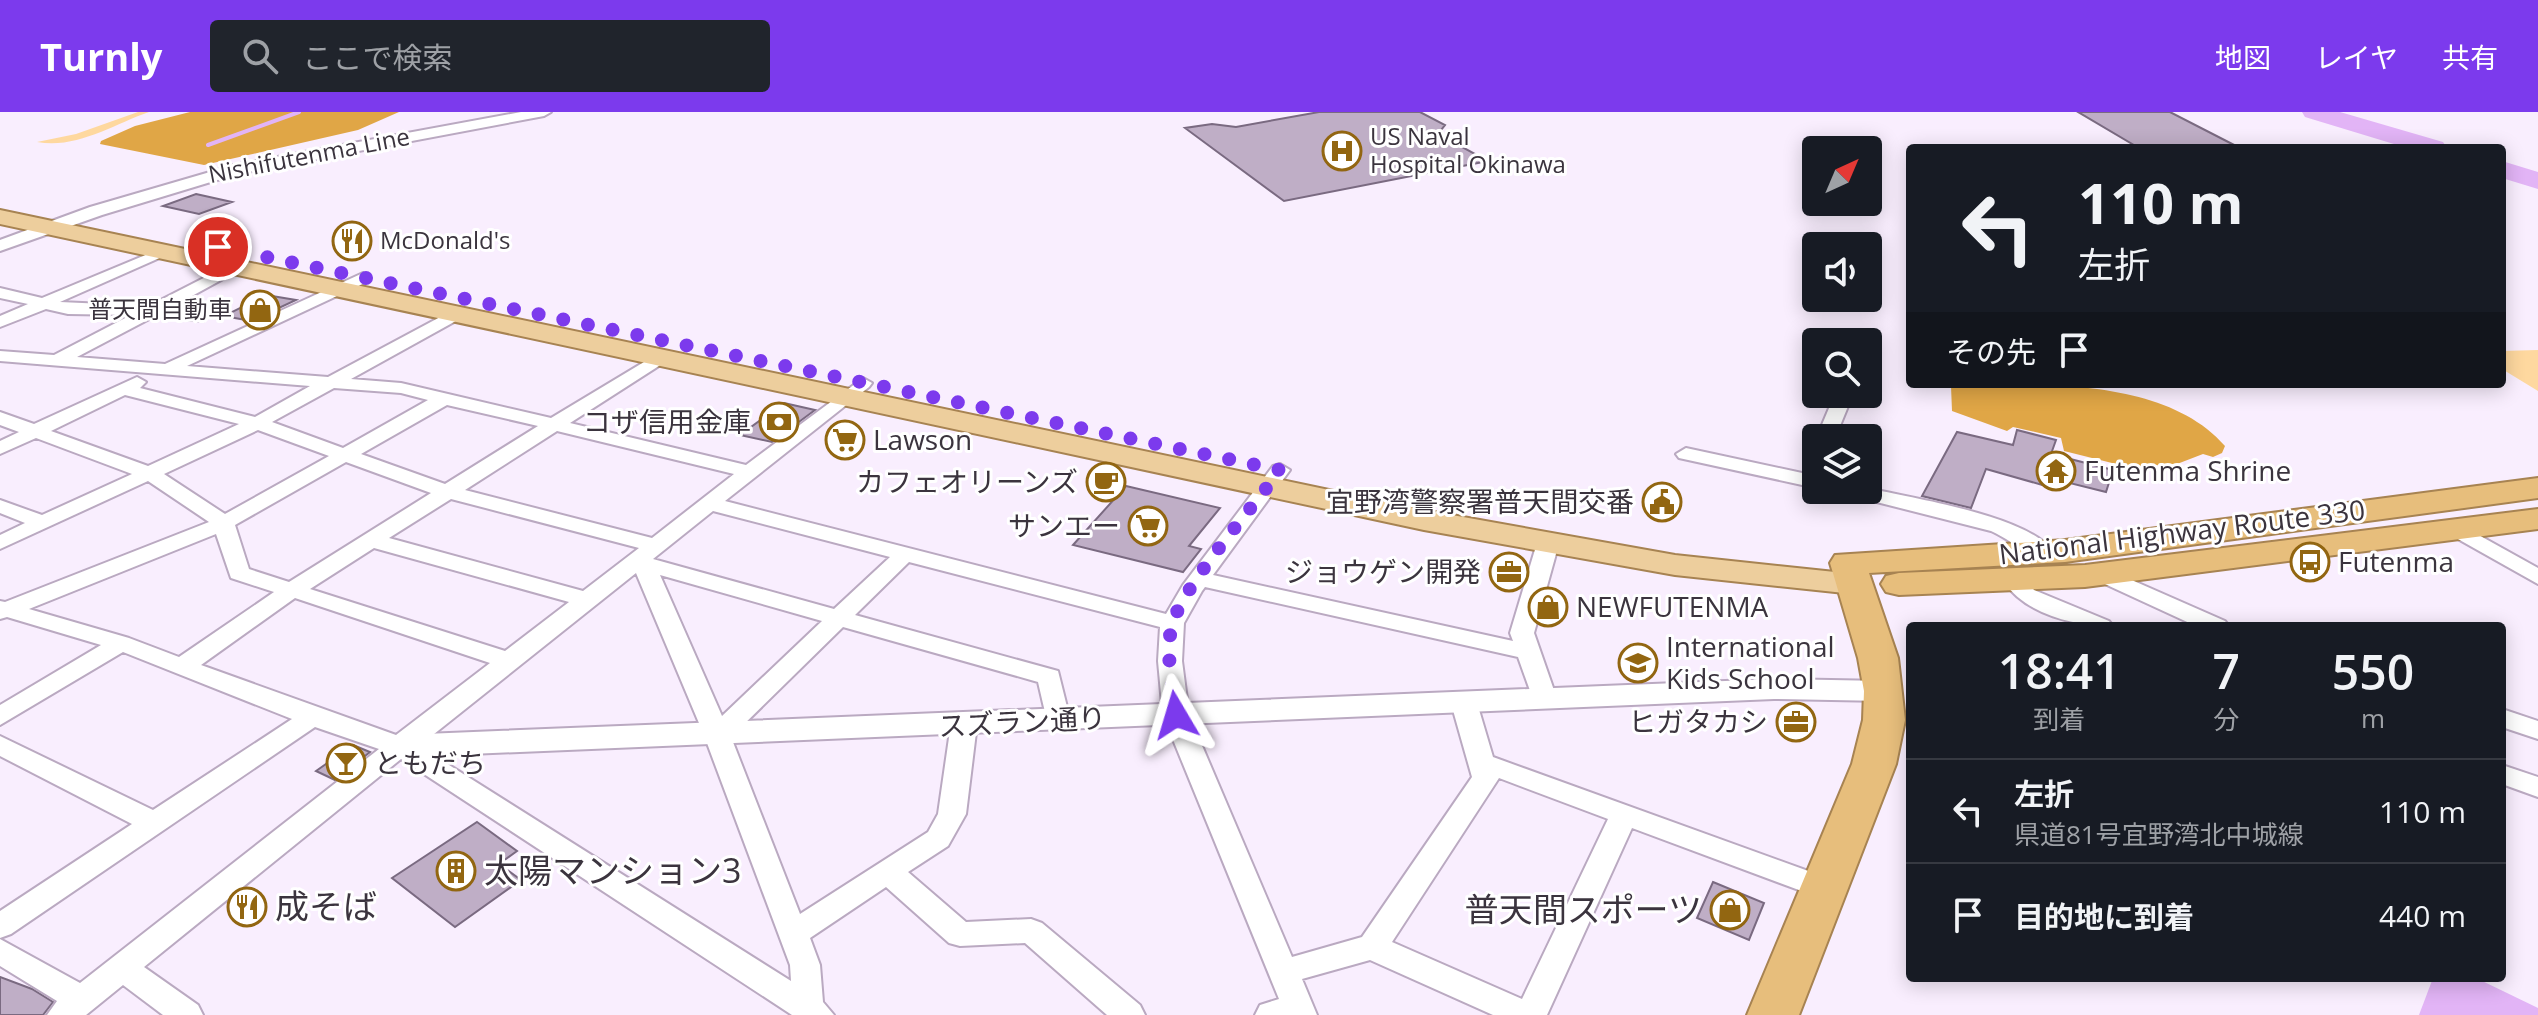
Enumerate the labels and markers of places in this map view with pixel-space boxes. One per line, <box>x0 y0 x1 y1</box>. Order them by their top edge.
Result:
place label: US Naval Hospital Okinawa <box>1370 119 1566 180</box>
hospital icon: US Naval Hospital Okinawa <box>1321 130 1363 172</box>
pin <box>184 213 252 281</box>
restaurant icon: McDonald's <box>331 220 373 262</box>
place label: McDonald's <box>380 223 510 256</box>
shop icon: 普天間自動車 <box>239 289 281 331</box>
place label: 普天間自動車 <box>88 292 232 325</box>
bank icon: コザ信用金庫 <box>758 401 800 443</box>
place label: コザ信用金庫 <box>583 402 751 440</box>
supermarket icon: Lawson <box>824 419 866 461</box>
place label: Lawson <box>873 420 972 458</box>
temple icon: Futenma Shrine <box>2035 450 2077 492</box>
place label: Futenma Shrine <box>2084 451 2291 489</box>
cafe icon: カフェオリーンズ <box>1085 461 1127 503</box>
place label: カフェオリーンズ <box>856 462 1078 500</box>
public building icon: 宜野湾警察署普天間交番 <box>1641 481 1683 523</box>
place label: 宜野湾警察署普天間交番 <box>1326 482 1634 520</box>
supermarket icon: サンエー <box>1127 505 1169 547</box>
place label: サンエー <box>1008 506 1120 544</box>
bus stop icon: Futenma <box>2289 541 2331 583</box>
place label: Futenma <box>2338 542 2454 580</box>
office icon: ジョウゲン開発 <box>1488 551 1530 593</box>
place label: ジョウゲン開発 <box>1285 552 1481 590</box>
shop icon: NEWFUTENMA <box>1527 586 1569 628</box>
place label: NEWFUTENMA <box>1576 587 1769 625</box>
place label: International Kids School <box>1666 627 1835 697</box>
school or university icon: International Kids School <box>1617 642 1659 684</box>
office icon: ヒガタカシ <box>1775 701 1817 743</box>
place label: ヒガタカシ <box>1628 702 1768 740</box>
bar icon: ともだち <box>325 742 367 784</box>
place label: ともだち <box>374 743 486 781</box>
place label: 太陽マンション3 <box>484 847 741 893</box>
building icon: 太陽マンション3 <box>435 850 477 892</box>
place label: 成そば <box>275 883 377 929</box>
restaurant icon: 成そば <box>226 886 268 928</box>
place label: 普天間スポーツ <box>1465 886 1702 932</box>
shop icon: 普天間スポーツ <box>1709 889 1751 931</box>

